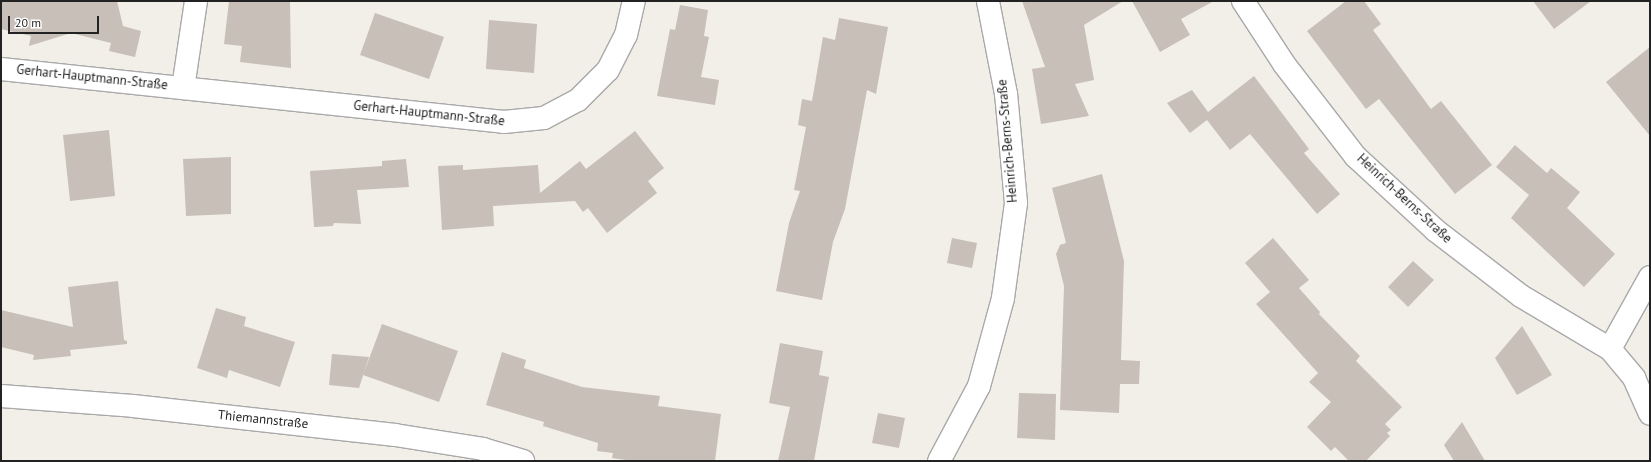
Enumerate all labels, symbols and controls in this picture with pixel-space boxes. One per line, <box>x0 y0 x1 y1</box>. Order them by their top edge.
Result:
scale bar <box>10 8 101 34</box>
text: 20 m <box>15 15 41 30</box>
street label: Gerhart-Hauptmann-Straße <box>16 62 168 94</box>
street label: Heinrich-Berns-Straße <box>995 79 1021 203</box>
street label: Gerhart-Hauptmann-Straße <box>353 98 505 130</box>
street label: Heinrich-Berns-Straße <box>1353 151 1455 247</box>
street label: Thiemannstraße <box>217 408 309 432</box>

